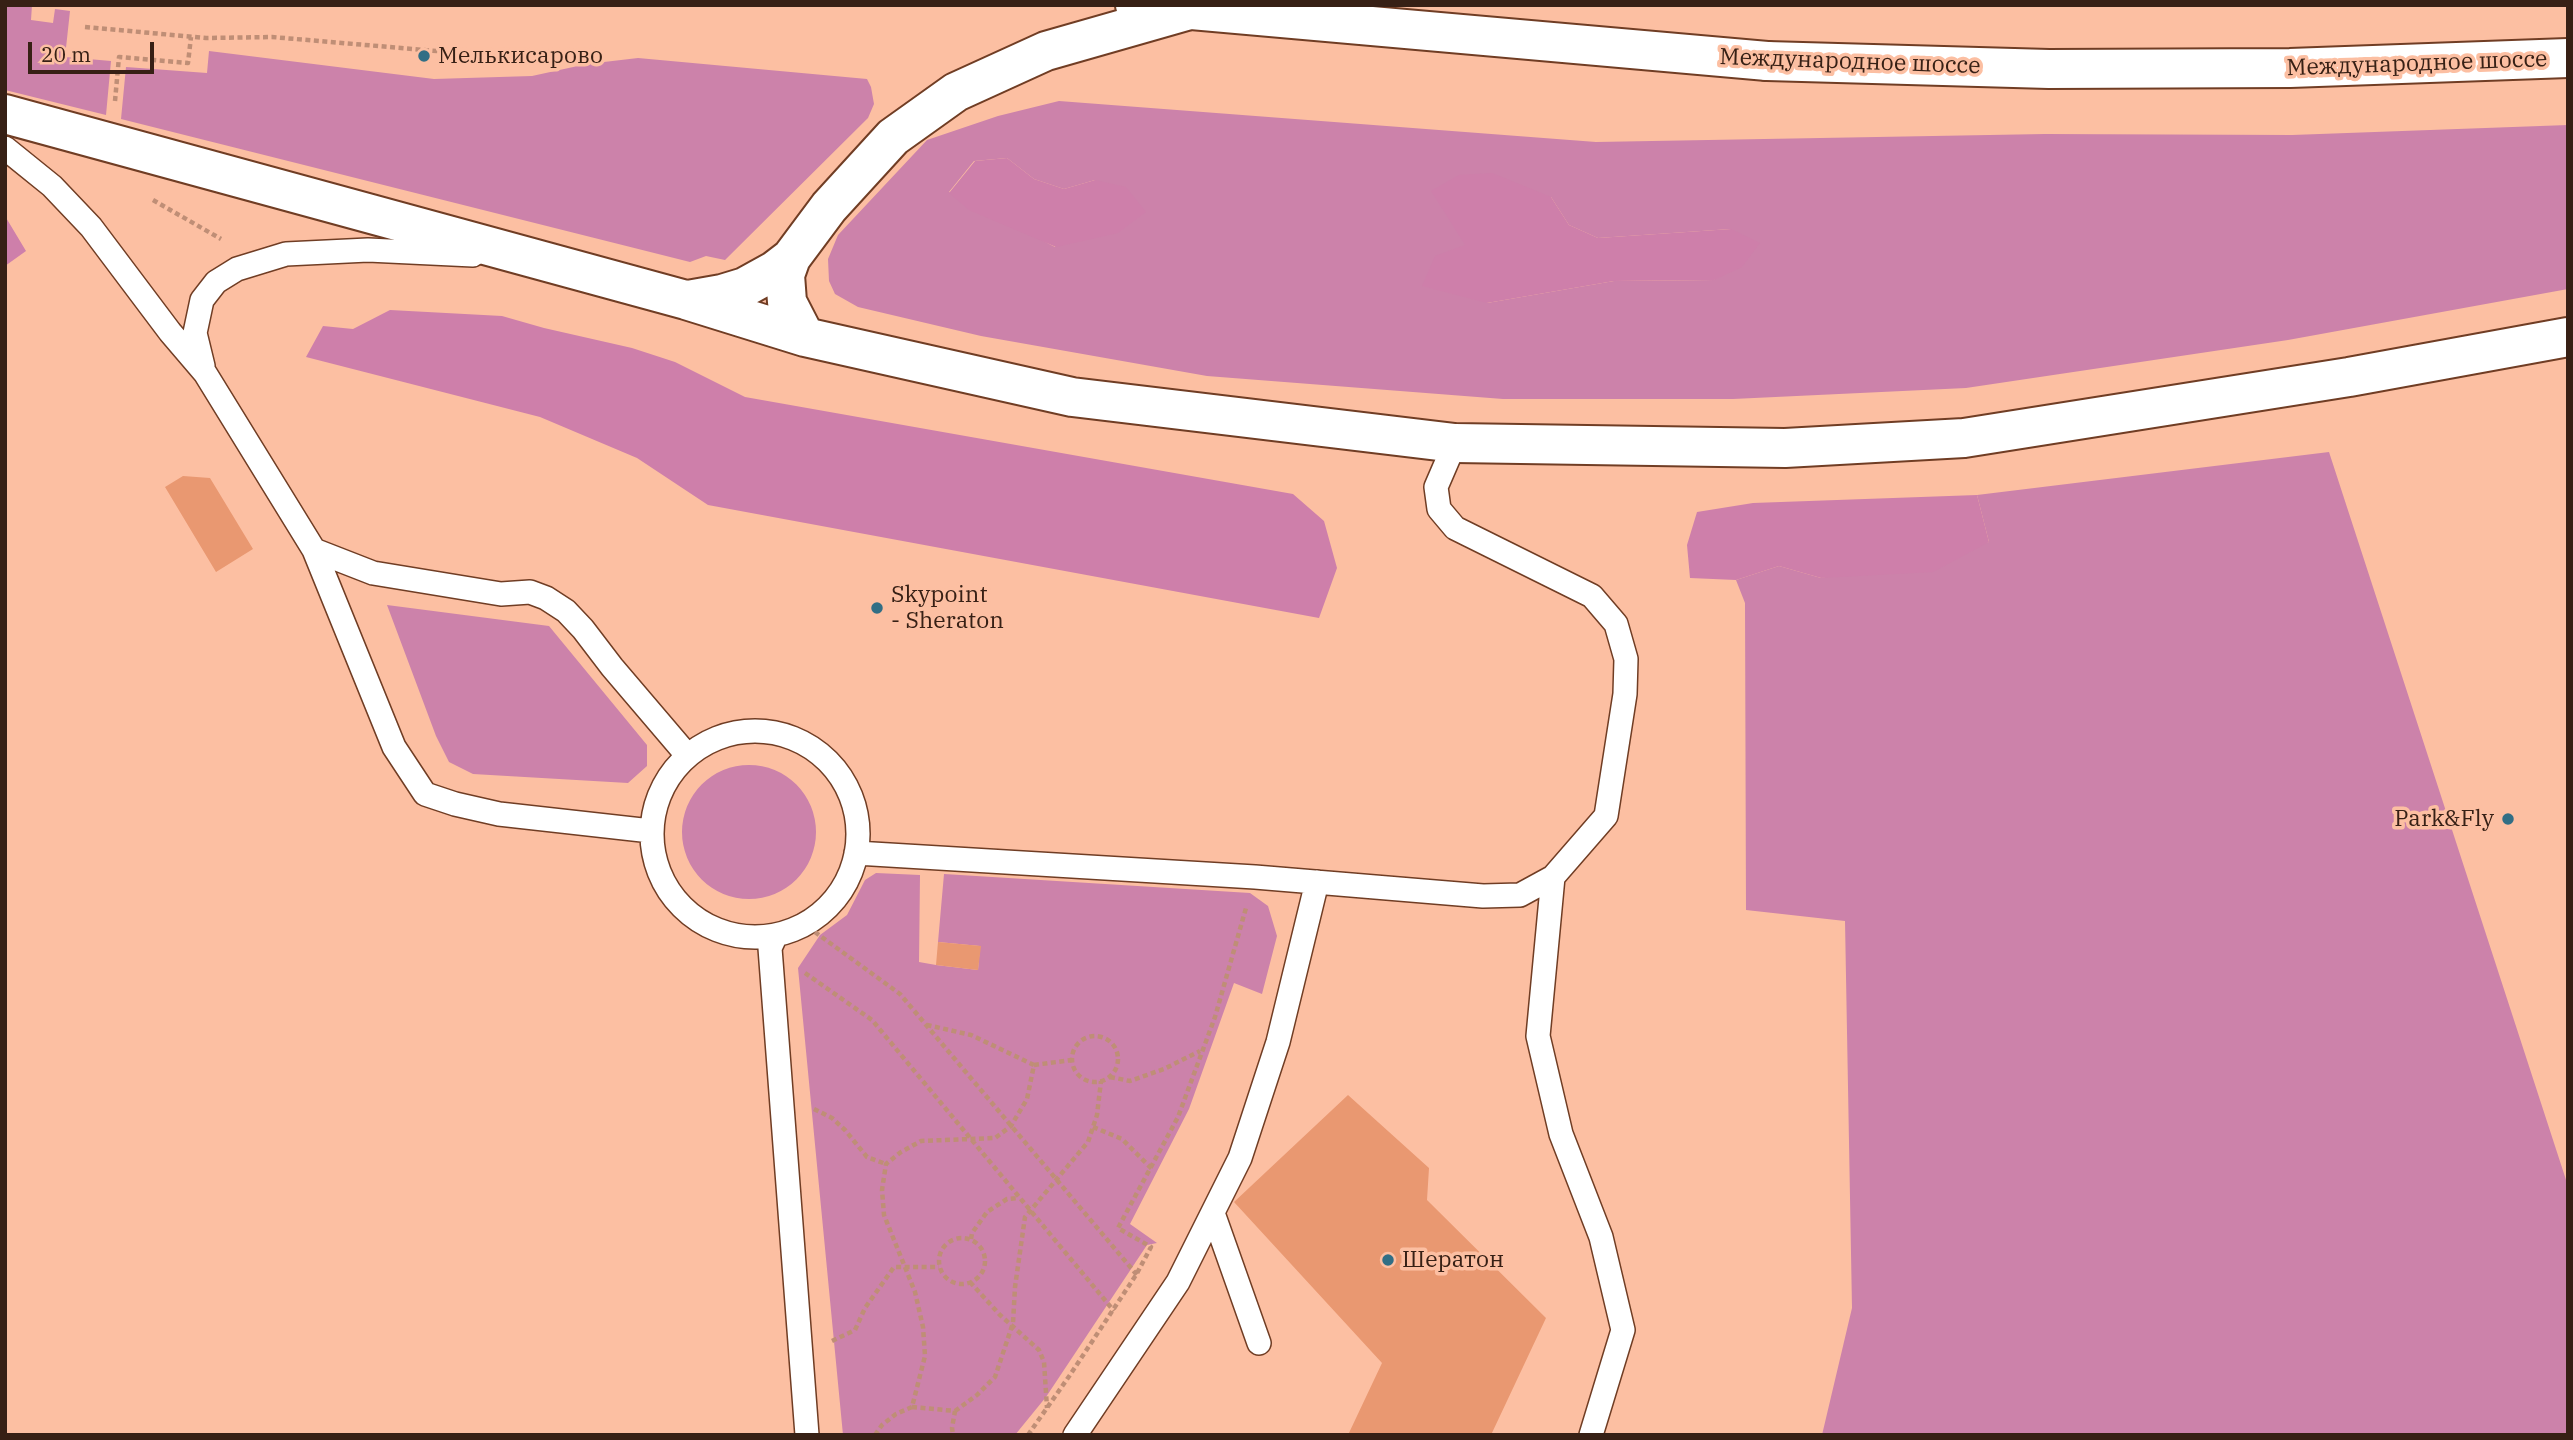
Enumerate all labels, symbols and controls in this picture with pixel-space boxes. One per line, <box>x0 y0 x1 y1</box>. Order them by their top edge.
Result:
scale bar <box>32 28 158 72</box>
text: 20 m <box>41 40 91 68</box>
place label: Мелькисарово <box>438 42 603 70</box>
street label: Международное шоссе <box>1719 44 1981 80</box>
street label: Международное шоссе <box>2286 46 2548 82</box>
marker: Мелькисарово <box>416 48 432 64</box>
place label: Skypoint - Sheraton <box>891 581 1004 635</box>
marker: Skypoint - Sheraton <box>869 600 885 616</box>
place label: Park&Fly <box>2394 805 2494 833</box>
marker: Park&Fly <box>2500 811 2516 827</box>
place label: Шератон <box>1402 1246 1504 1274</box>
marker: Шератон <box>1380 1252 1396 1268</box>

